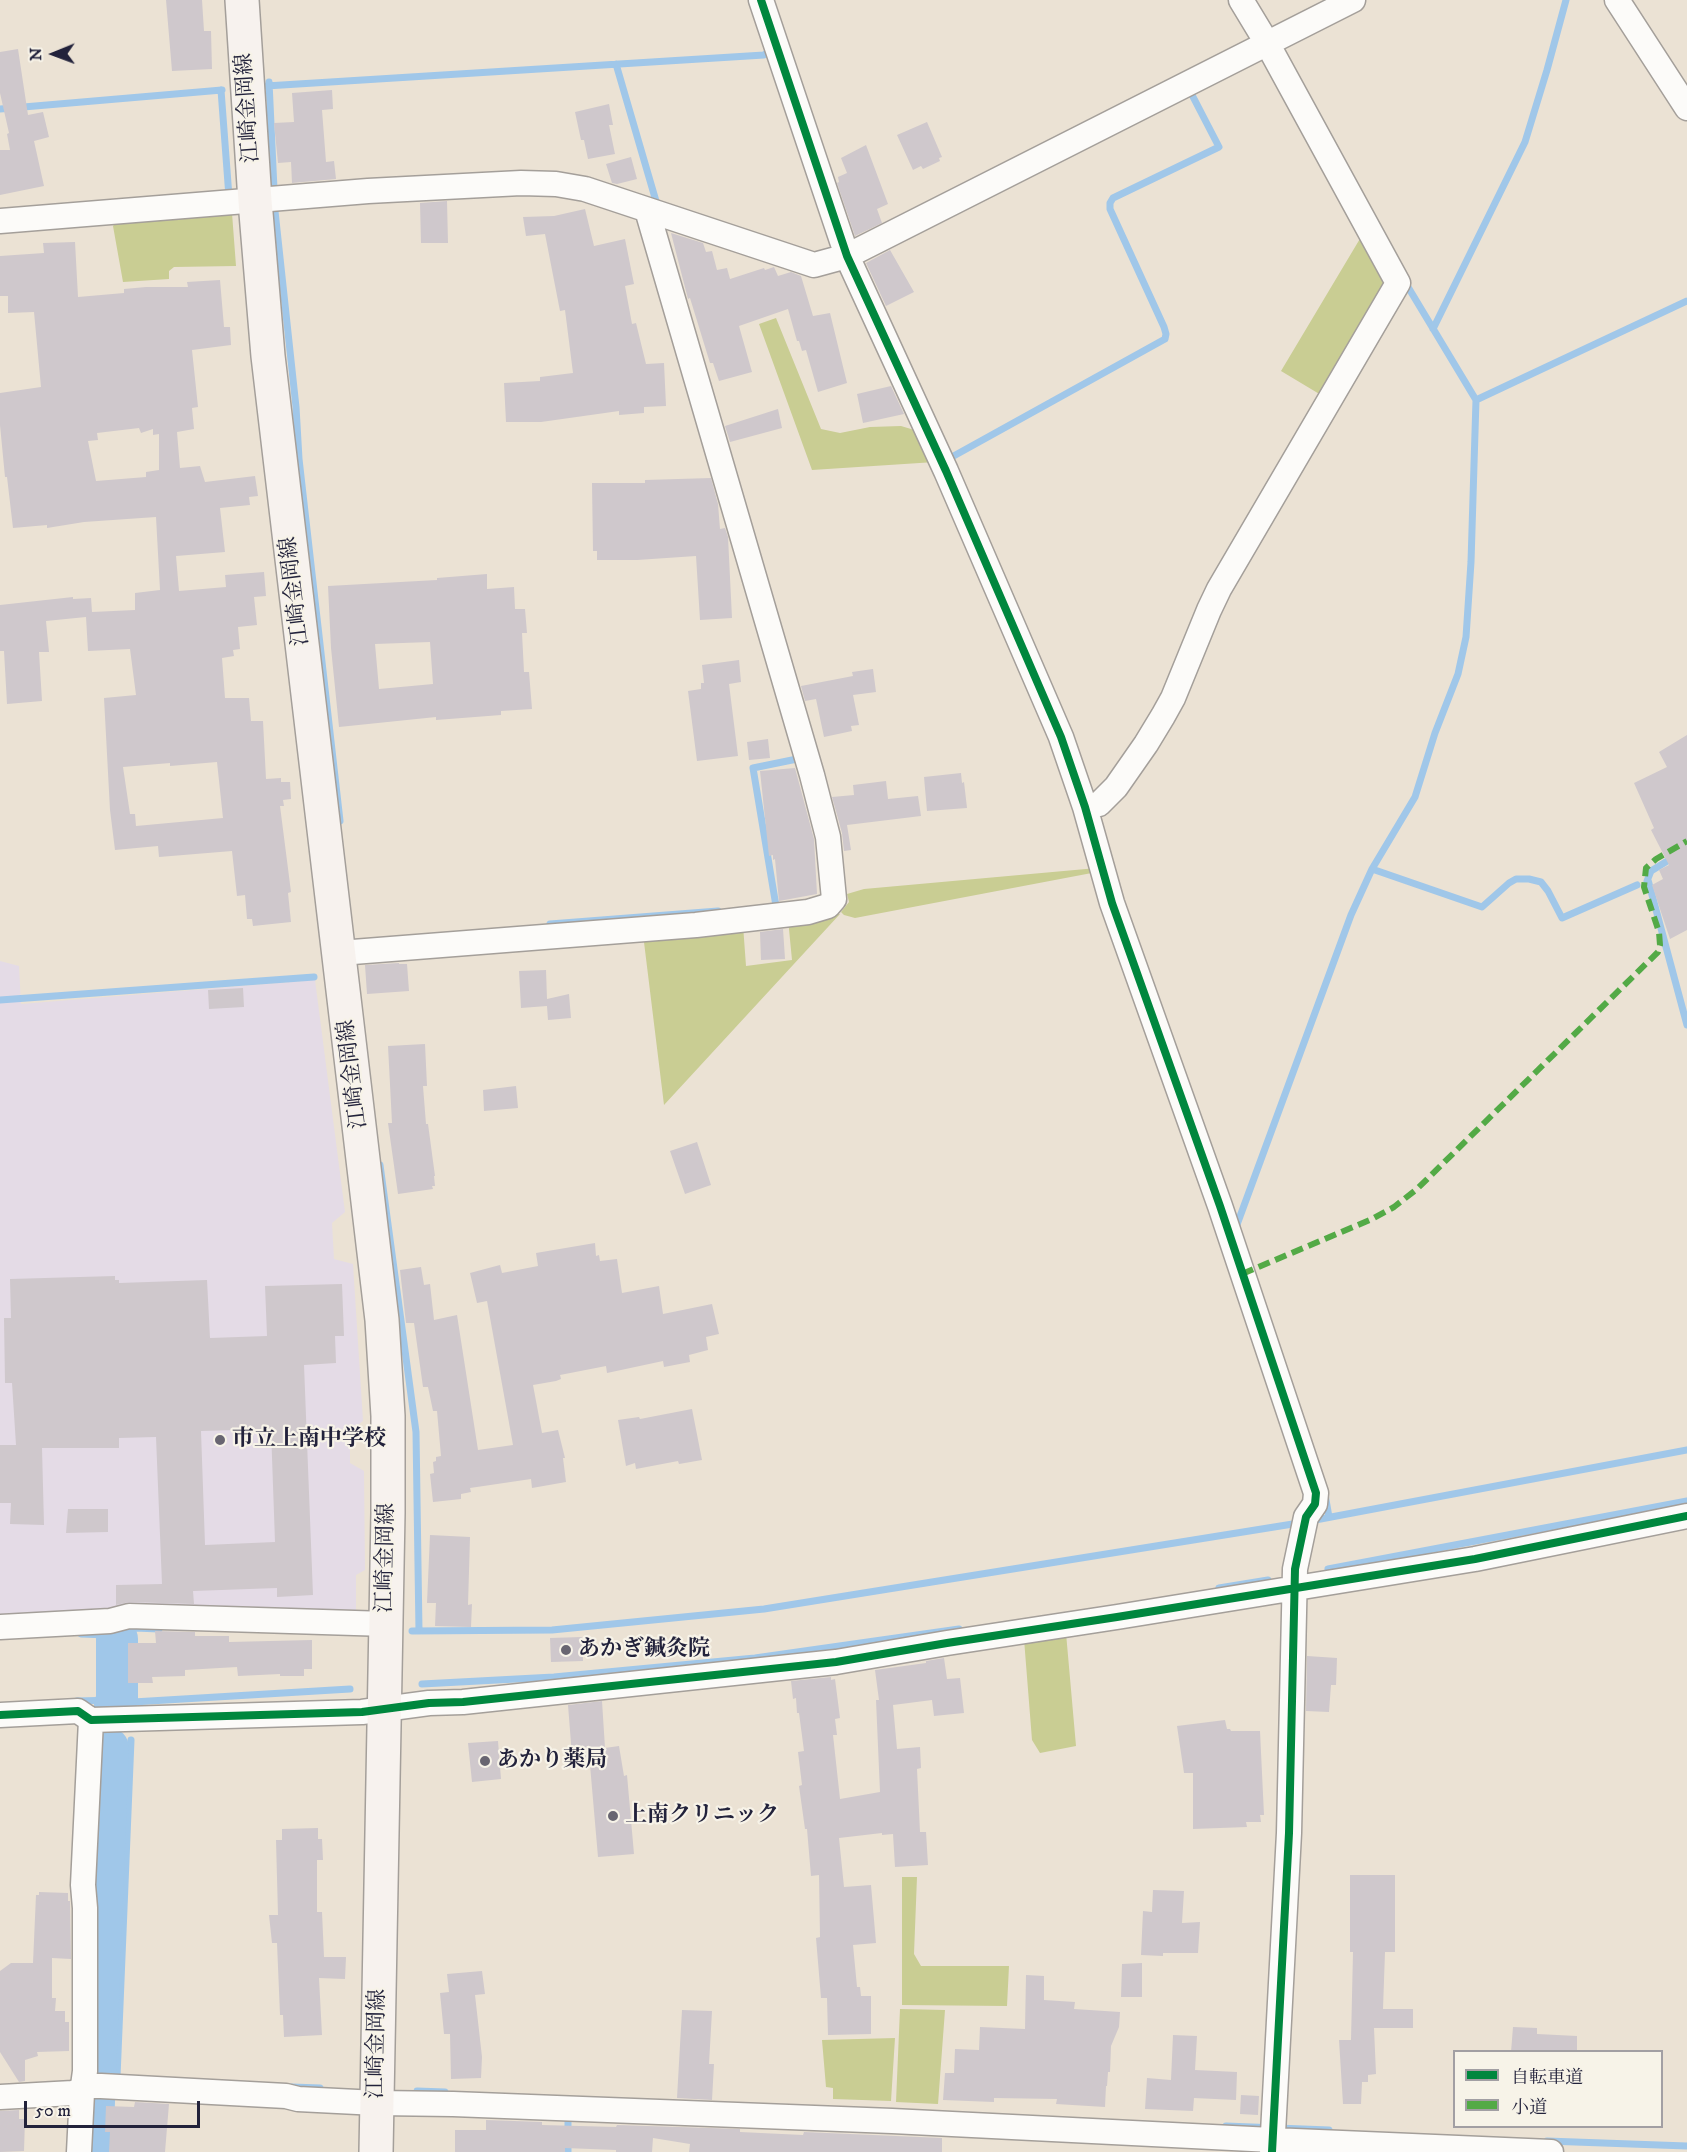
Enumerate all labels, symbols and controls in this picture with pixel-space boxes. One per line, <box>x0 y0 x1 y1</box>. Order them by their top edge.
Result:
north arrow <box>24 24 84 84</box>
text: N <box>26 48 46 61</box>
street label: 江崎金岡線 <box>232 52 266 164</box>
street label: 江崎金岡線 <box>276 535 316 647</box>
street label: 江崎金岡線 <box>334 1018 374 1130</box>
place label: 市立上南中学校 <box>232 1427 386 1453</box>
marker: 市立上南中学校 <box>213 1433 227 1447</box>
street label: 江崎金岡線 <box>373 1503 401 1613</box>
place label: あかぎ鍼灸院 <box>578 1637 710 1663</box>
marker: あかぎ鍼灸院 <box>559 1643 573 1657</box>
place label: あかり薬局 <box>497 1748 607 1774</box>
marker: あかり薬局 <box>478 1754 492 1768</box>
place label: 上南クリニック <box>625 1803 779 1829</box>
marker: 上南クリニック <box>606 1809 620 1823</box>
street label: 江崎金岡線 <box>364 1989 392 2099</box>
legend <box>1453 2050 1663 2128</box>
text: 自転車道 <box>1511 2067 1583 2089</box>
scale bar <box>27 2089 202 2127</box>
text: 小道 <box>1511 2097 1547 2119</box>
text: 50 m <box>35 2100 71 2122</box>

